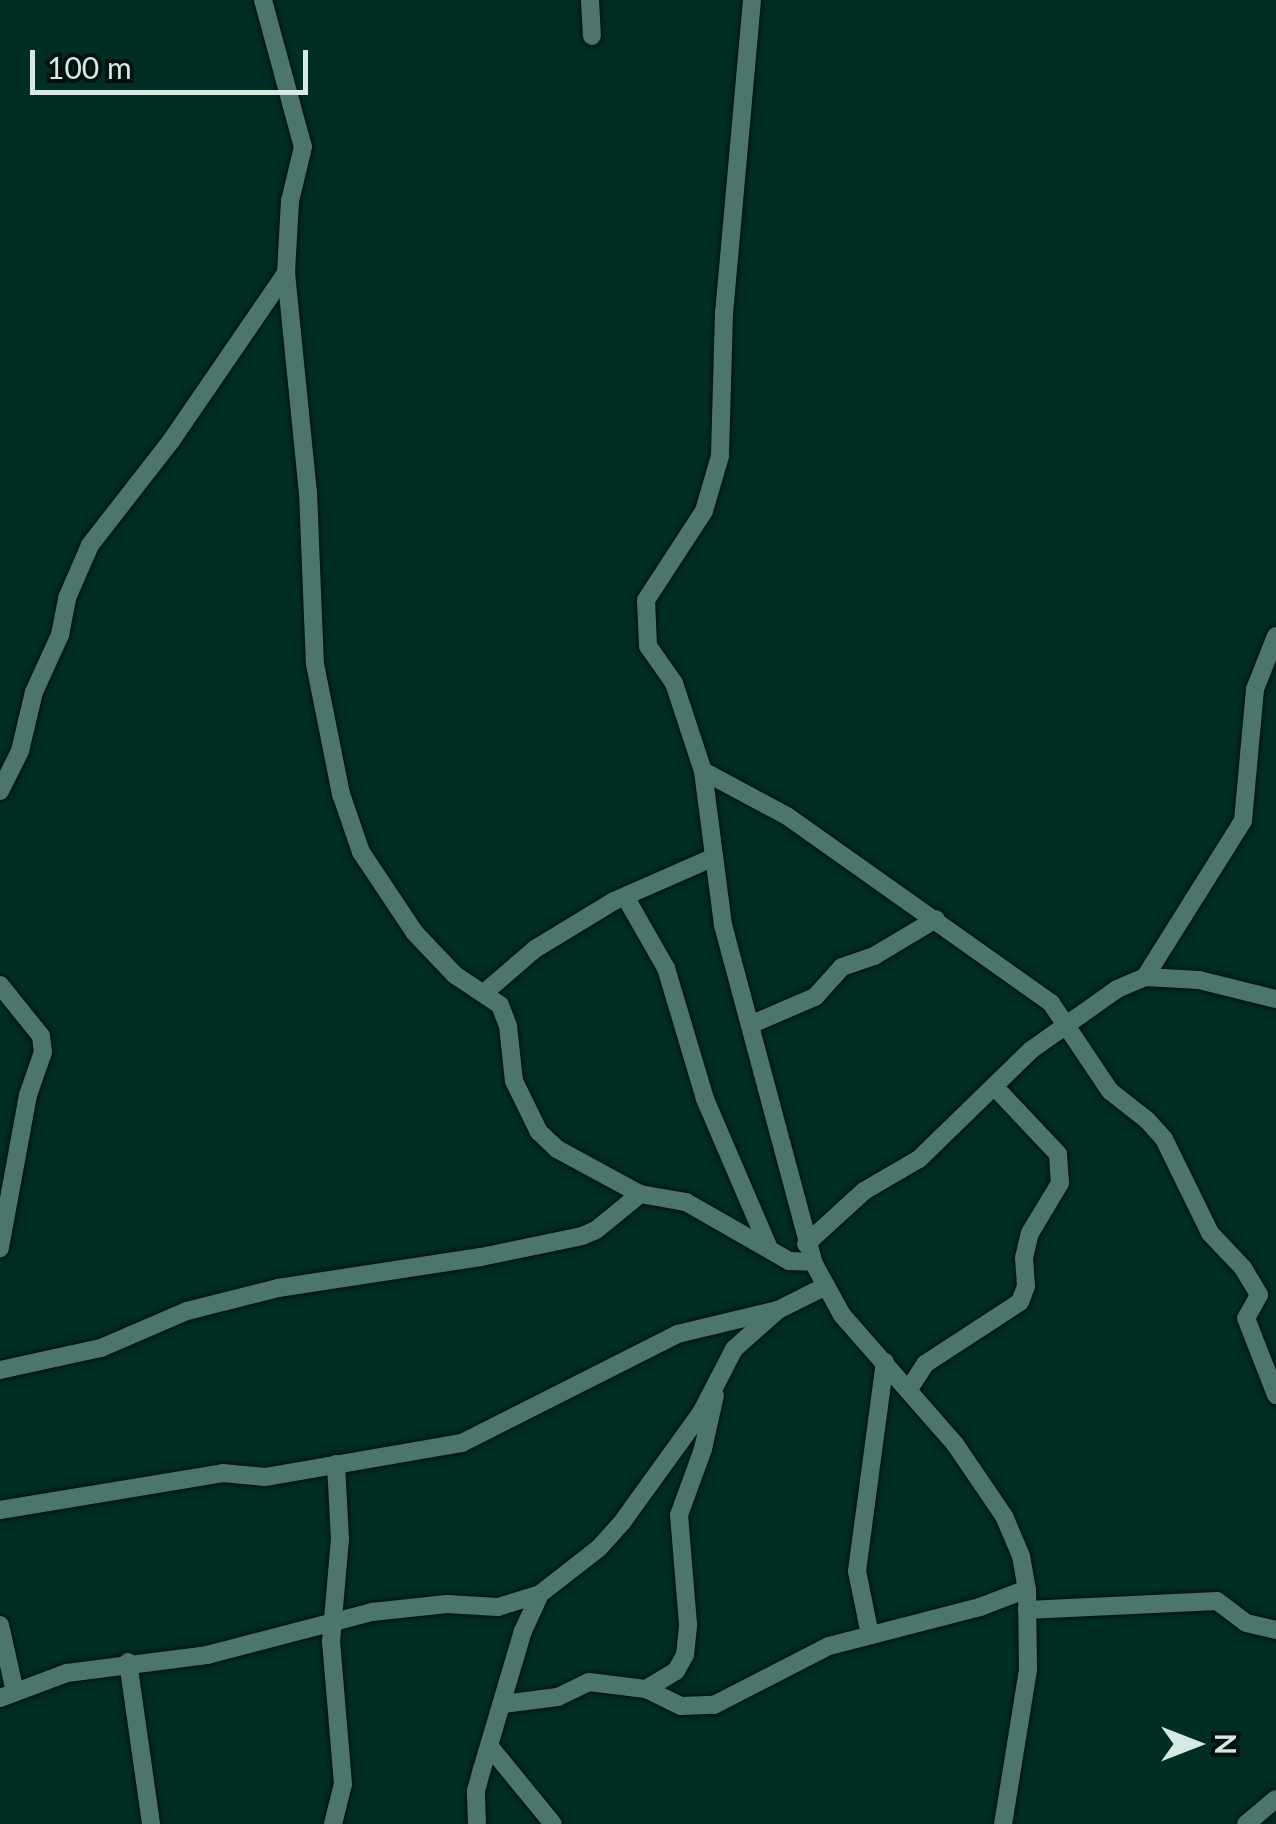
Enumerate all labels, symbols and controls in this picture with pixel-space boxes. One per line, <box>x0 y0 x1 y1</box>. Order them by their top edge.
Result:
scale bar <box>35 30 312 92</box>
text: 100 m <box>47 49 132 85</box>
north arrow <box>1146 1694 1246 1794</box>
text: N <box>1209 1733 1243 1755</box>

